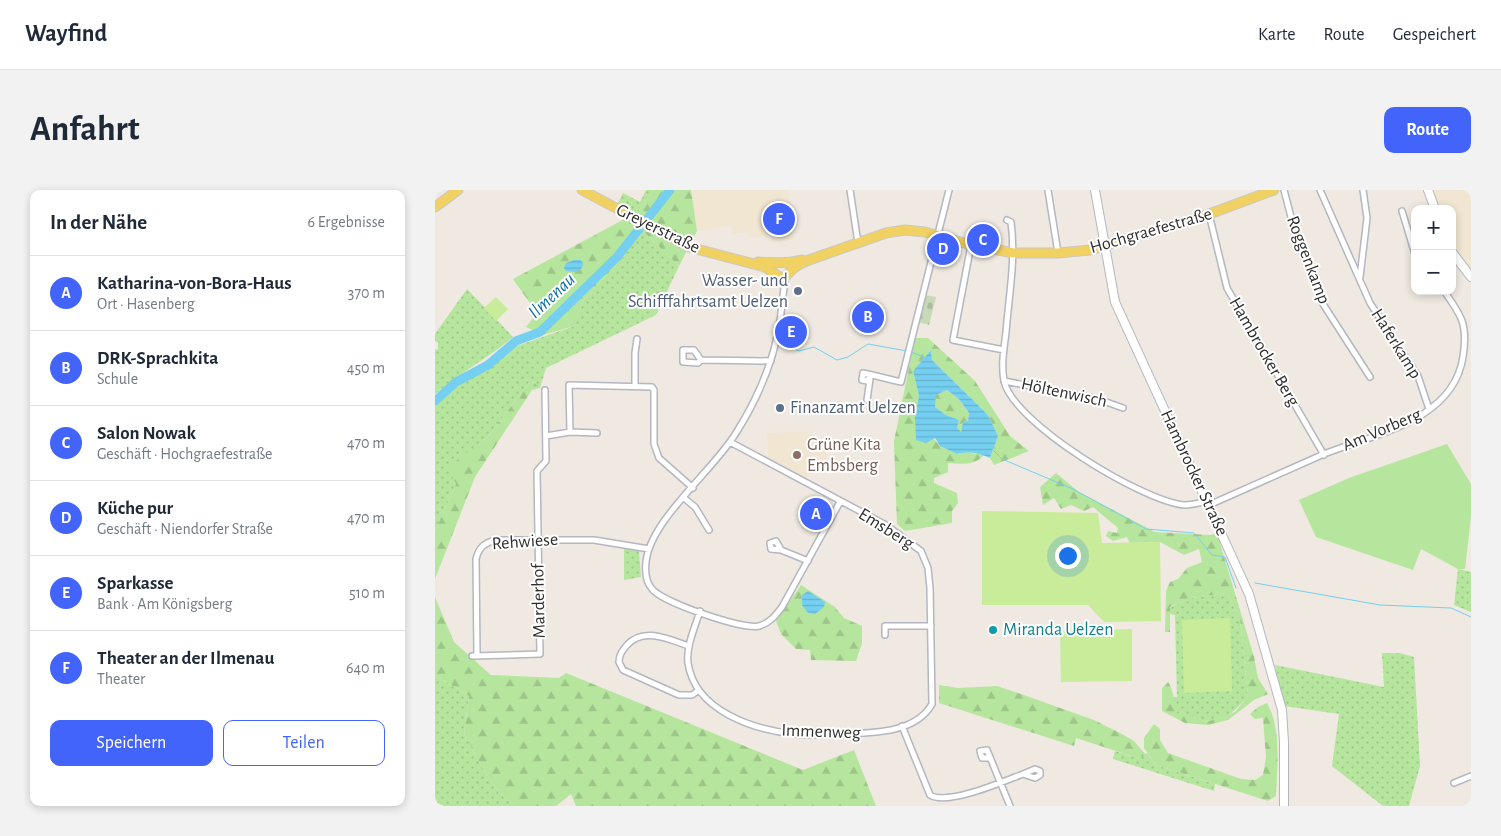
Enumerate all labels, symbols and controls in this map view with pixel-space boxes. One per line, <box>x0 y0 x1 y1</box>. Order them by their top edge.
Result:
text: Wayfind <box>25 22 107 46</box>
text: Karte <box>1258 26 1295 44</box>
text: Route <box>1323 26 1365 44</box>
text: Gespeichert <box>1393 26 1476 44</box>
button: Route <box>1384 107 1471 153</box>
text: Anfahrt <box>30 112 140 147</box>
pin: F <box>763 200 795 238</box>
street label: Greyerstraße <box>613 201 703 257</box>
street label: Hochgraefestraße <box>1088 205 1214 257</box>
map controls <box>1411 205 1456 295</box>
button: + <box>1411 205 1456 250</box>
text: In der Nähe <box>50 212 147 233</box>
street label: Roggenkamp <box>1283 213 1333 307</box>
text: 6 Ergebnisse <box>308 214 385 230</box>
pin: C <box>967 221 999 259</box>
pin: D <box>927 230 959 268</box>
button: − <box>1411 250 1456 295</box>
water label: Ilmenau <box>525 270 579 322</box>
place label: Wasser- und Schifffahrtsamt Uelzen <box>628 272 788 311</box>
text: Katharina-von-Bora-Haus <box>97 274 292 293</box>
text: A <box>61 285 71 301</box>
text: 370 m <box>348 285 385 301</box>
marker: Wasser- und Schifffahrtsamt Uelzen <box>792 285 804 297</box>
street label: Hambrocker Berg <box>1226 294 1303 410</box>
text: Ort · Hasenberg <box>97 296 195 312</box>
pin: B <box>852 298 884 336</box>
street label: Haferkamp <box>1367 306 1425 382</box>
pin: E <box>775 313 807 351</box>
text: DRK-Sprachkita <box>97 349 218 368</box>
text: B <box>61 360 71 376</box>
text: 450 m <box>347 360 385 376</box>
text: Schule <box>97 371 138 387</box>
street label: Höltenwisch <box>1019 375 1109 411</box>
place label: Finanzamt Uelzen <box>790 399 916 417</box>
marker: Finanzamt Uelzen <box>774 402 786 414</box>
street label: Am Vorberg <box>1340 405 1424 455</box>
street label: Hambrocker Straße <box>1157 407 1231 539</box>
text: Salon Nowak <box>97 424 196 443</box>
text: C <box>62 435 70 451</box>
text: 470 m <box>347 435 385 451</box>
place label: Grüne Kita Embsberg <box>807 436 881 475</box>
text: Geschäft · Hochgraefestraße <box>97 446 272 462</box>
marker: Grüne Kita Embsberg <box>791 449 803 461</box>
pin: A <box>800 495 832 533</box>
text: Küche pur <box>97 499 173 518</box>
street label: Emsberg <box>855 505 917 553</box>
text: D <box>61 510 71 526</box>
text: 470 m <box>347 510 385 526</box>
text: Geschäft · Niendorfer Straße <box>97 521 273 537</box>
street label: Rehwiese <box>491 531 559 553</box>
your location <box>1055 543 1081 569</box>
street label: Marderhof <box>529 562 549 639</box>
text: Sparkasse <box>97 574 174 593</box>
text: E <box>62 585 70 601</box>
text: 510 m <box>349 585 385 601</box>
text: Bank · Am Königsberg <box>97 596 232 612</box>
place label: Miranda Uelzen <box>1003 621 1113 639</box>
marker: Miranda Uelzen <box>987 624 999 636</box>
text: Theater an der Ilmenau <box>97 649 274 668</box>
text: F <box>62 660 70 676</box>
text: 640 m <box>346 660 385 676</box>
text: Theater <box>97 671 145 687</box>
button: Speichern <box>50 720 213 766</box>
button: Teilen <box>223 720 385 766</box>
street label: Immenweg <box>781 722 861 742</box>

